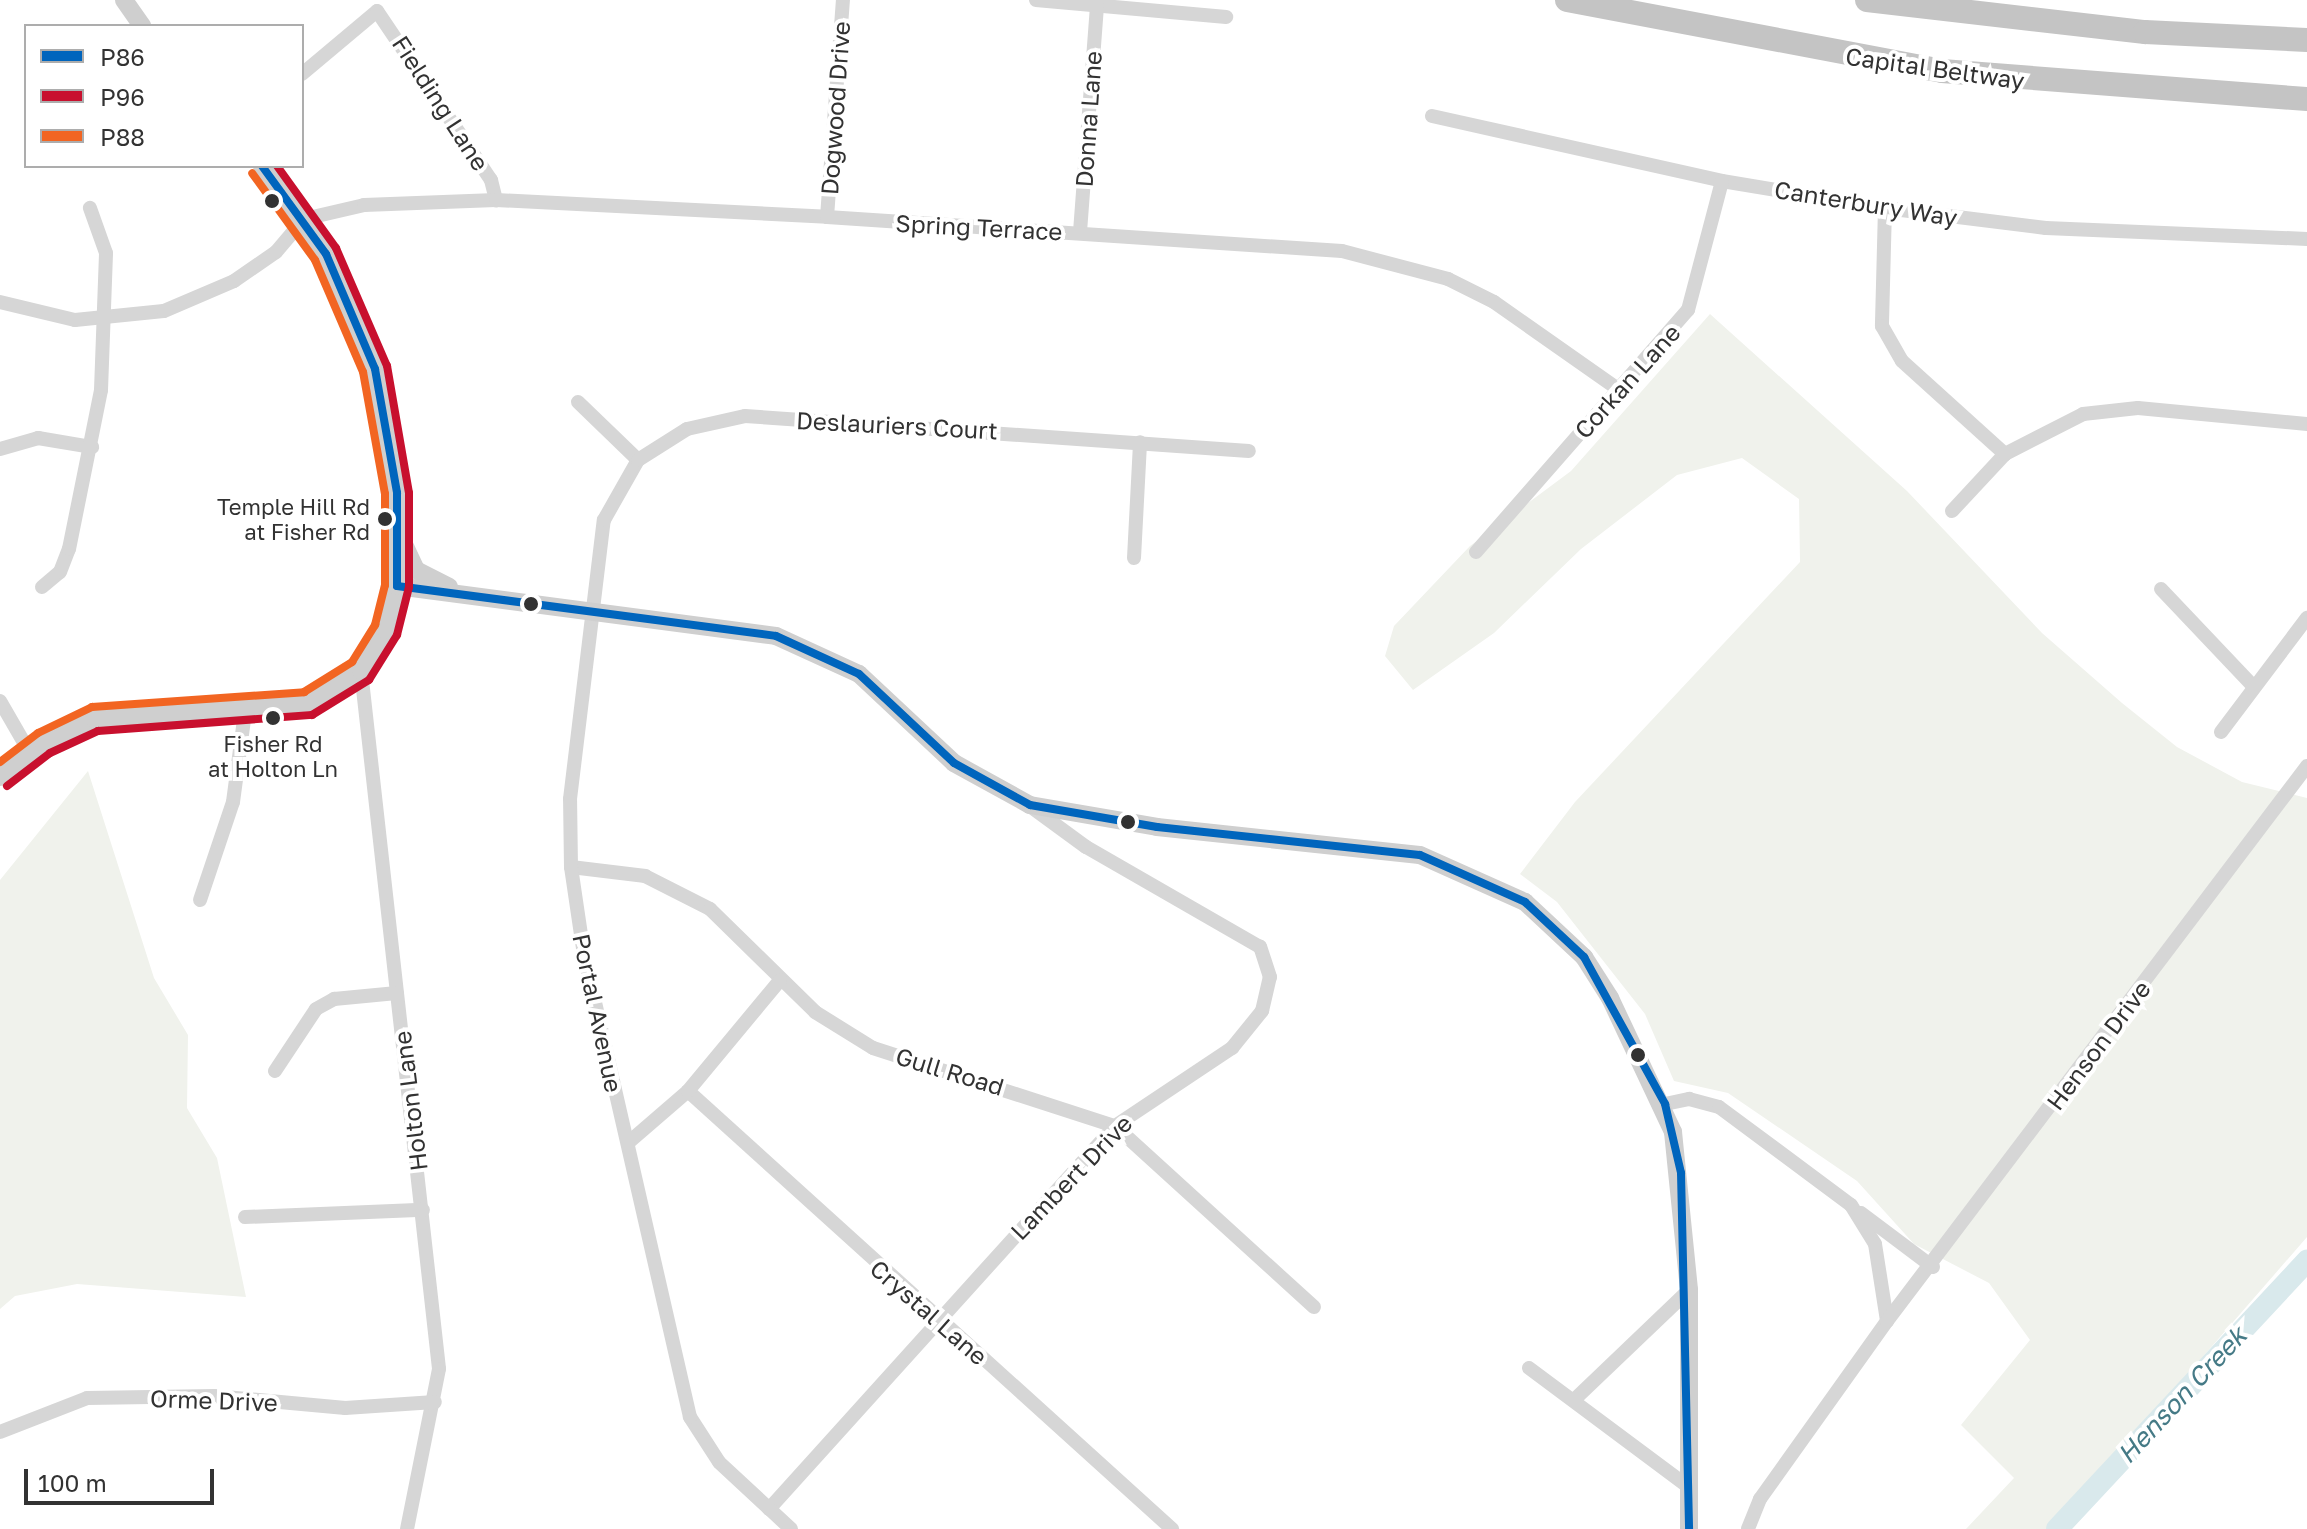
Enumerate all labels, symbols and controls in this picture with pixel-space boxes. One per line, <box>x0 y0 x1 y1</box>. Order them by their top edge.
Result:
street label: Dogwood Drive <box>815 20 855 196</box>
legend <box>24 24 304 168</box>
street label: Fielding Lane <box>387 30 495 176</box>
street label: Capital Beltway <box>1844 41 2026 95</box>
text: P86 <box>100 42 145 71</box>
street label: Donna Lane <box>1069 50 1107 188</box>
text: P96 <box>100 82 145 111</box>
text: P88 <box>100 122 145 151</box>
street label: Canterbury Way <box>1773 174 1959 232</box>
unlabelled marker <box>264 193 280 209</box>
street label: Spring Terrace <box>895 208 1063 246</box>
street label: Corkan Lane <box>1568 318 1686 444</box>
street label: Deslauriers Court <box>796 405 998 445</box>
place label: Temple Hill Rd at Fisher Rd <box>217 493 370 544</box>
marker: Temple Hill Rd at Fisher Rd <box>377 511 393 527</box>
unlabelled marker <box>523 596 539 612</box>
marker: Fisher Rd at Holton Ln <box>265 710 281 726</box>
place label: Fisher Rd at Holton Ln <box>208 730 338 782</box>
unlabelled marker <box>1120 814 1136 830</box>
street label: Portal Avenue <box>567 931 629 1095</box>
street label: Henson Drive <box>2040 975 2156 1115</box>
street label: Holton Lane <box>387 1029 433 1173</box>
street label: Gull Road <box>892 1041 1008 1101</box>
unlabelled marker <box>1630 1047 1646 1063</box>
street label: Lambert Drive <box>1004 1109 1138 1245</box>
street label: Crystal Lane <box>865 1253 993 1371</box>
water label: Henson Creek <box>2111 1320 2253 1470</box>
street label: Orme Drive <box>150 1383 278 1417</box>
scale bar <box>28 1453 218 1503</box>
text: 100 m <box>38 1468 107 1497</box>

